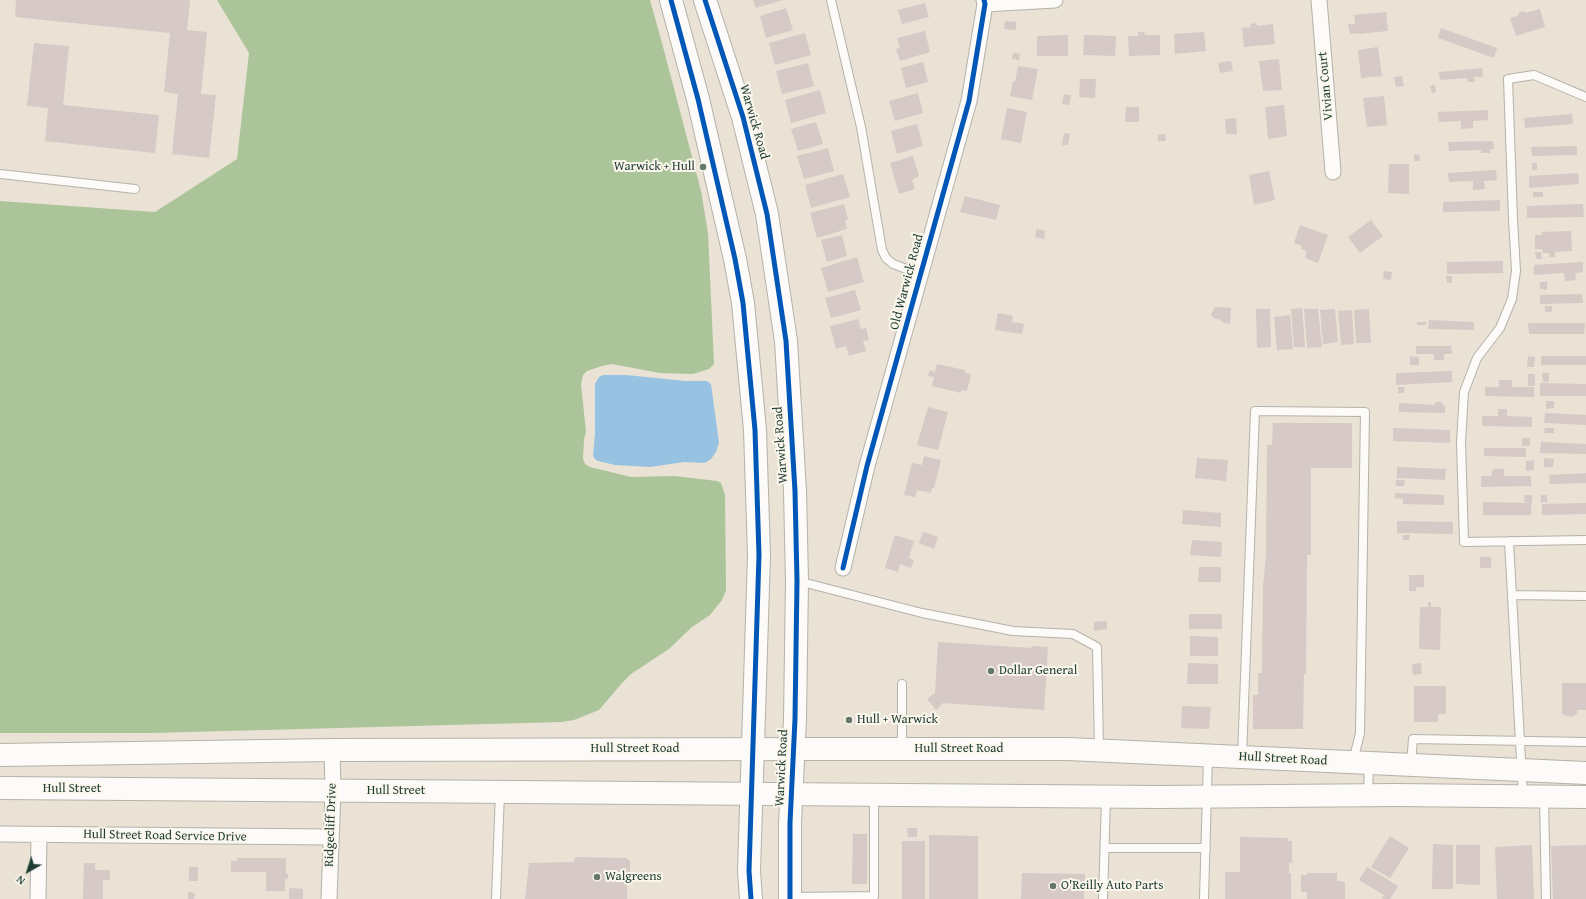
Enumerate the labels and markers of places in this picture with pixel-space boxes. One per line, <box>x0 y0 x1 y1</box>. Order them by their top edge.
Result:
place label: Warwick + Hull <box>614 159 695 175</box>
marker: Warwick + Hull <box>698 162 708 172</box>
place label: Dollar General <box>999 663 1077 679</box>
marker: Dollar General <box>986 666 996 676</box>
place label: Hull + Warwick <box>857 712 938 728</box>
marker: Hull + Warwick <box>844 715 854 725</box>
place label: Walgreens <box>605 869 662 885</box>
marker: Walgreens <box>592 872 602 882</box>
place label: O'Reilly Auto Parts <box>1061 878 1163 894</box>
marker: O'Reilly Auto Parts <box>1048 881 1058 891</box>

